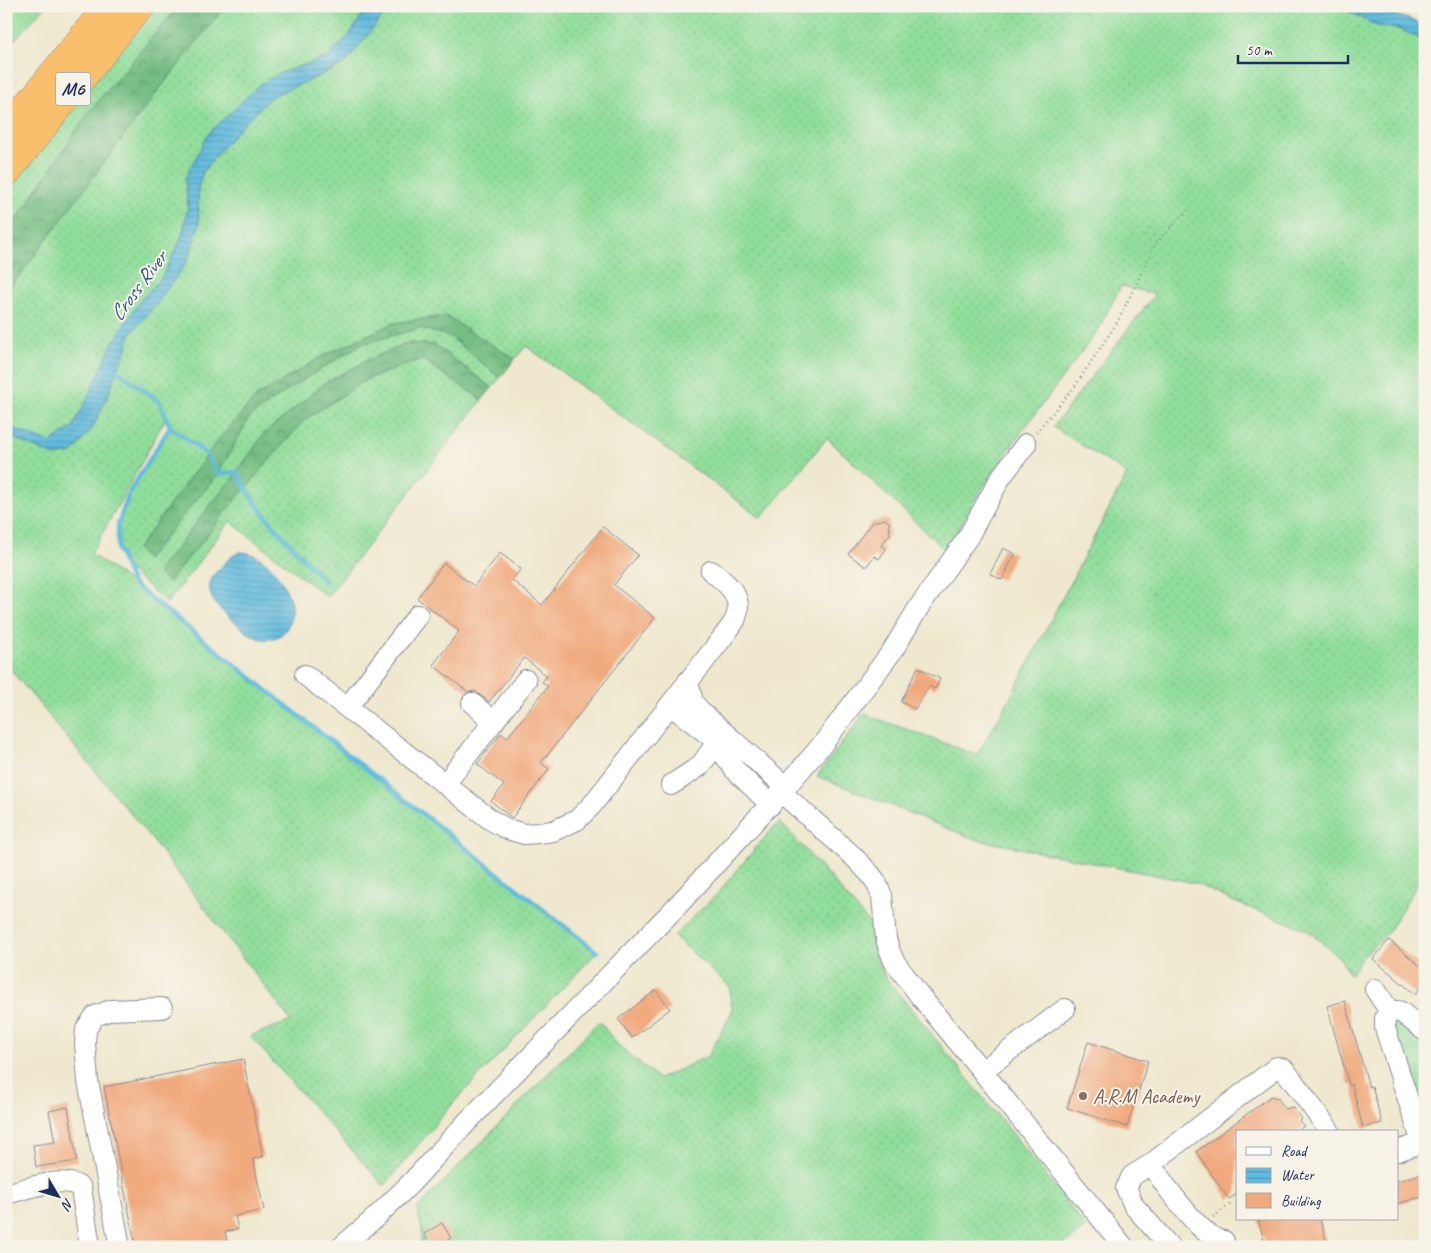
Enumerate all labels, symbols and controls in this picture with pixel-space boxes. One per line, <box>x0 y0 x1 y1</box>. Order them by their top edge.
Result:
scale bar <box>1238 32 1348 64</box>
text: 50 m <box>1246 41 1273 60</box>
road number: M6 <box>56 72 90 106</box>
water label: Cross River <box>104 243 175 326</box>
place label: A.R.M Academy <box>1093 1084 1201 1109</box>
marker: A.R.M Academy <box>1077 1090 1089 1102</box>
legend <box>1236 1130 1398 1220</box>
text: Road <box>1281 1142 1308 1161</box>
text: Water <box>1281 1166 1315 1185</box>
north arrow <box>32 1170 82 1220</box>
text: Building <box>1281 1192 1321 1211</box>
text: N <box>57 1195 77 1214</box>

